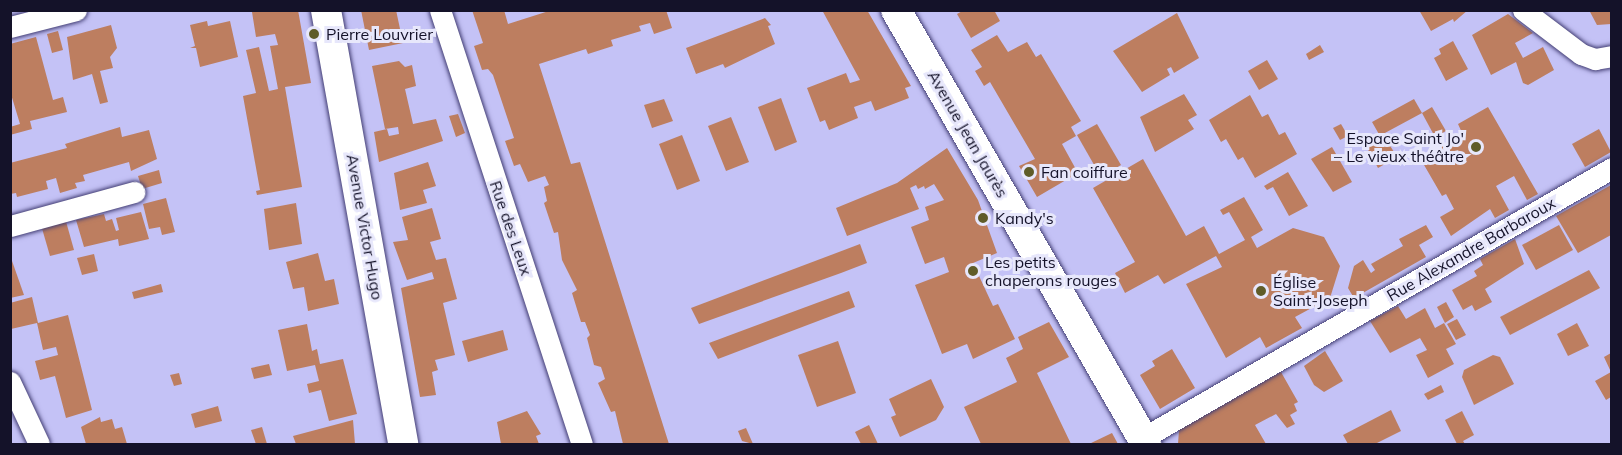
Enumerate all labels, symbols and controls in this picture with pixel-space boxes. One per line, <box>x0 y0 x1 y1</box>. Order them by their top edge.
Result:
place label: Pierre Louvrier <box>326 24 433 44</box>
marker: Pierre Louvrier <box>307 27 321 41</box>
street label: Avenue Jean Jaurès <box>924 67 1012 201</box>
place label: Espace Saint Jo' – Le vieux théâtre <box>1334 128 1464 166</box>
marker: Espace Saint Jo' – Le vieux théâtre <box>1469 140 1483 154</box>
street label: Avenue Victor Hugo <box>343 153 387 301</box>
place label: Fan coiffure <box>1041 162 1128 182</box>
marker: Fan coiffure <box>1022 165 1036 179</box>
street label: Rue des Leux <box>486 178 536 278</box>
street label: Rue Alexandre Barbaroux <box>1383 193 1559 305</box>
place label: Kandy's <box>995 208 1054 228</box>
marker: Kandy's <box>976 211 990 225</box>
place label: Les petits chaperons rouges <box>985 252 1117 290</box>
marker: Les petits chaperons rouges <box>966 264 980 278</box>
place label: Église Saint-Joseph <box>1273 272 1368 310</box>
marker: Église Saint-Joseph <box>1254 284 1268 298</box>

